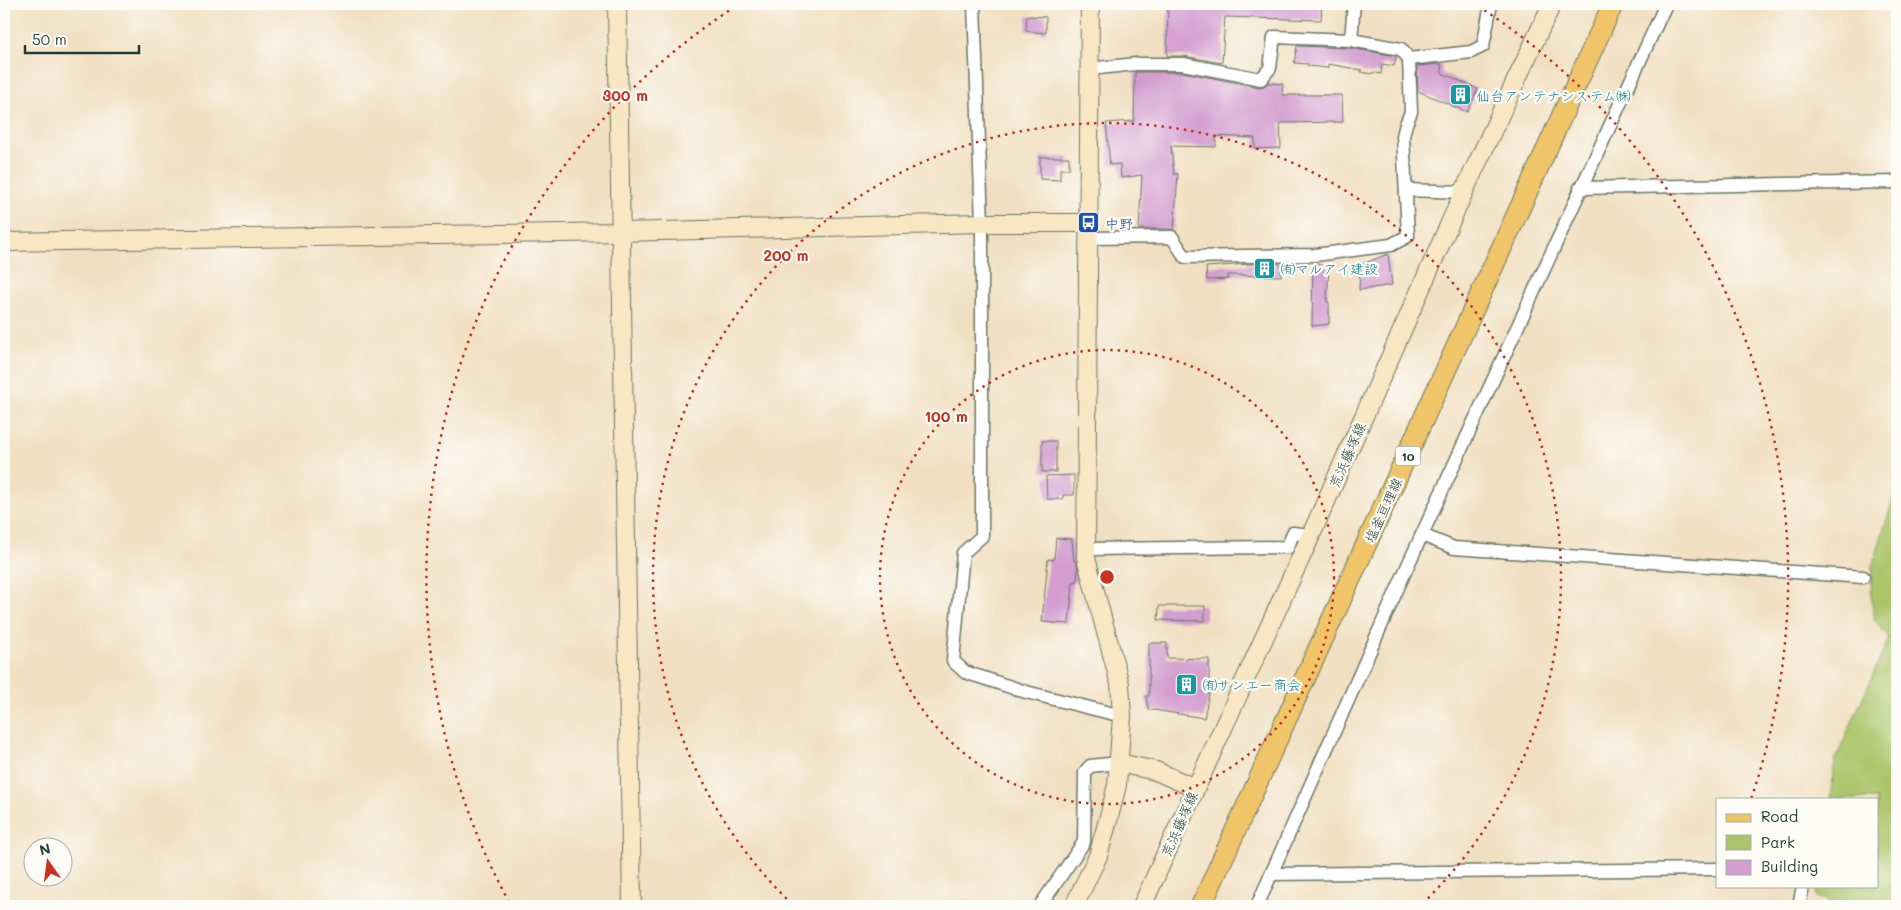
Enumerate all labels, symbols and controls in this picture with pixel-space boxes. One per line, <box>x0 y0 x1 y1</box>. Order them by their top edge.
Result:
scale bar <box>25 22 139 54</box>
text: 50 m <box>32 29 67 49</box>
building icon: 仙台アンテナシステム㈱ <box>1448 83 1472 107</box>
text: 300 m <box>602 85 648 105</box>
place label: 仙台アンテナシステム㈱ <box>1476 86 1631 105</box>
bus stop icon: 中野 <box>1077 211 1101 235</box>
place label: 中野 <box>1105 214 1133 233</box>
text: 200 m <box>764 245 809 265</box>
building icon: ㈲マルアイ建設 <box>1253 256 1277 280</box>
place label: ㈲マルアイ建設 <box>1281 259 1378 278</box>
text: 100 m <box>924 406 968 426</box>
street label: 荒浜藤塚線 <box>1324 419 1370 491</box>
road number: 10 <box>1396 446 1420 466</box>
street label: 塩釜亘理線 <box>1360 474 1406 546</box>
centre of rings <box>1098 568 1116 586</box>
building icon: ㈲サンエー商会 <box>1175 672 1199 696</box>
place label: ㈲サンエー商会 <box>1203 675 1301 694</box>
street label: 荒浜藤塚線 <box>1156 788 1202 860</box>
legend <box>1716 798 1878 888</box>
text: Road <box>1761 806 1798 826</box>
text: Park <box>1761 832 1795 852</box>
north arrow <box>22 838 72 888</box>
text: N <box>37 838 52 859</box>
text: Building <box>1761 856 1818 876</box>

